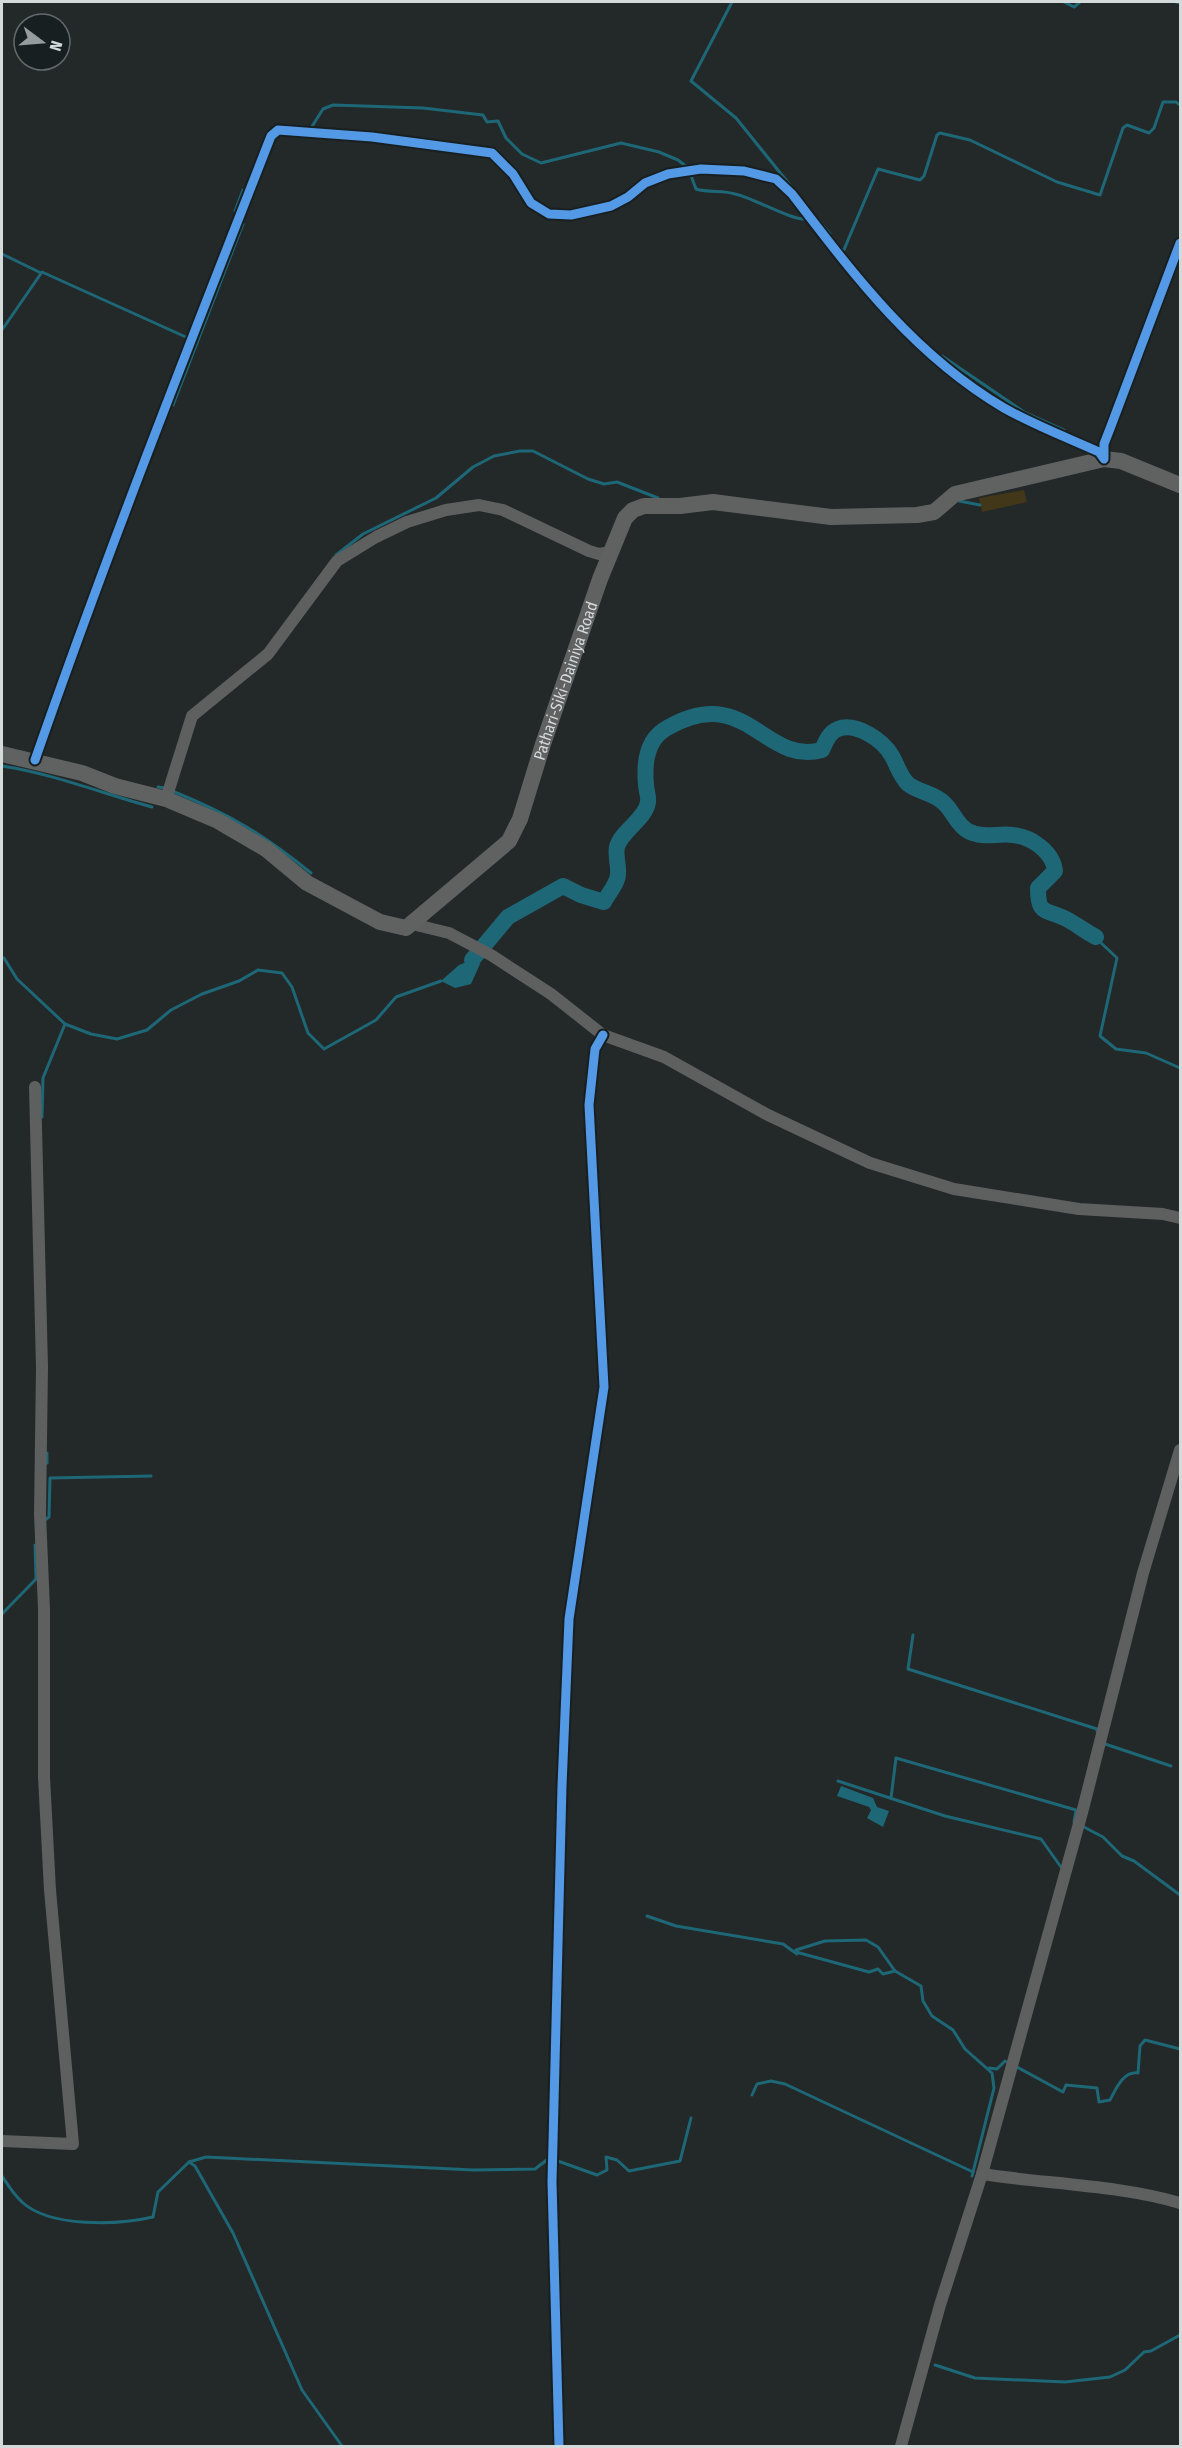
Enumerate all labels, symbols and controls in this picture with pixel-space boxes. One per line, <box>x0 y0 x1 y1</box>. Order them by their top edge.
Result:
north arrow <box>12 12 72 72</box>
text: N <box>45 39 66 53</box>
street label: Pathari-Siki-Dainiya Road <box>529 599 601 762</box>

